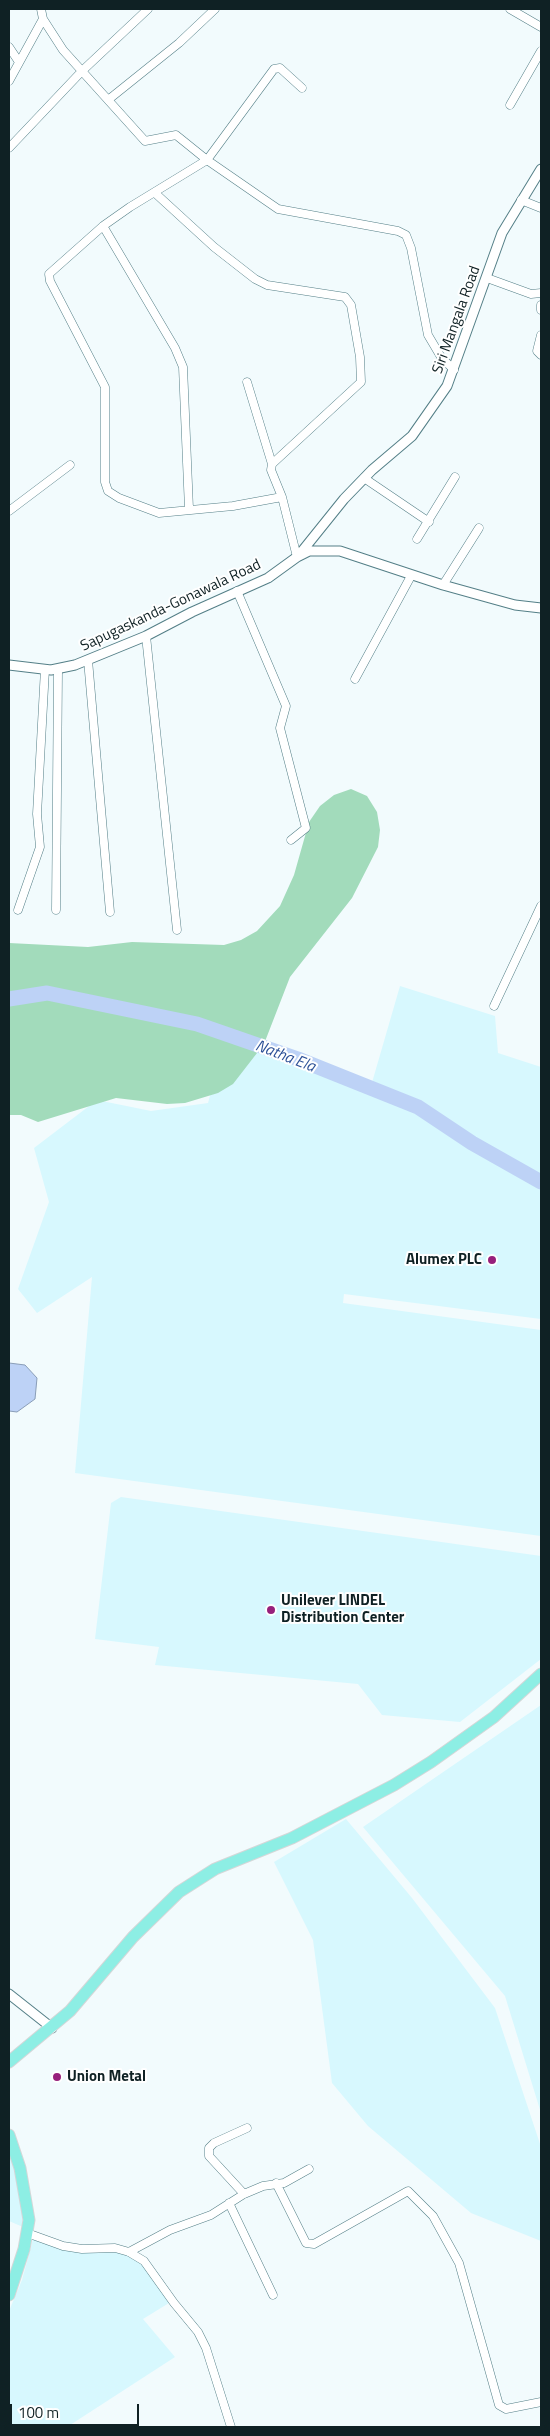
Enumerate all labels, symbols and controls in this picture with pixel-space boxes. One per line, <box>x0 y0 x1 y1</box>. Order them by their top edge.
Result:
street label: Siri Mangala Road <box>429 264 485 376</box>
street label: Sapugaskanda-Gonawala Road <box>78 556 264 656</box>
water label: Natha Ela <box>253 1037 317 1077</box>
place label: Alumex PLC <box>406 1251 482 1269</box>
marker: Alumex PLC <box>486 1254 498 1266</box>
place label: Unilever LINDEL Distribution Center <box>281 1592 404 1627</box>
marker: Unilever LINDEL Distribution Center <box>265 1604 277 1616</box>
place label: Union Metal <box>67 2068 146 2086</box>
marker: Union Metal <box>51 2071 63 2083</box>
scale bar <box>12 2394 141 2426</box>
text: 100 m <box>18 2401 59 2424</box>

